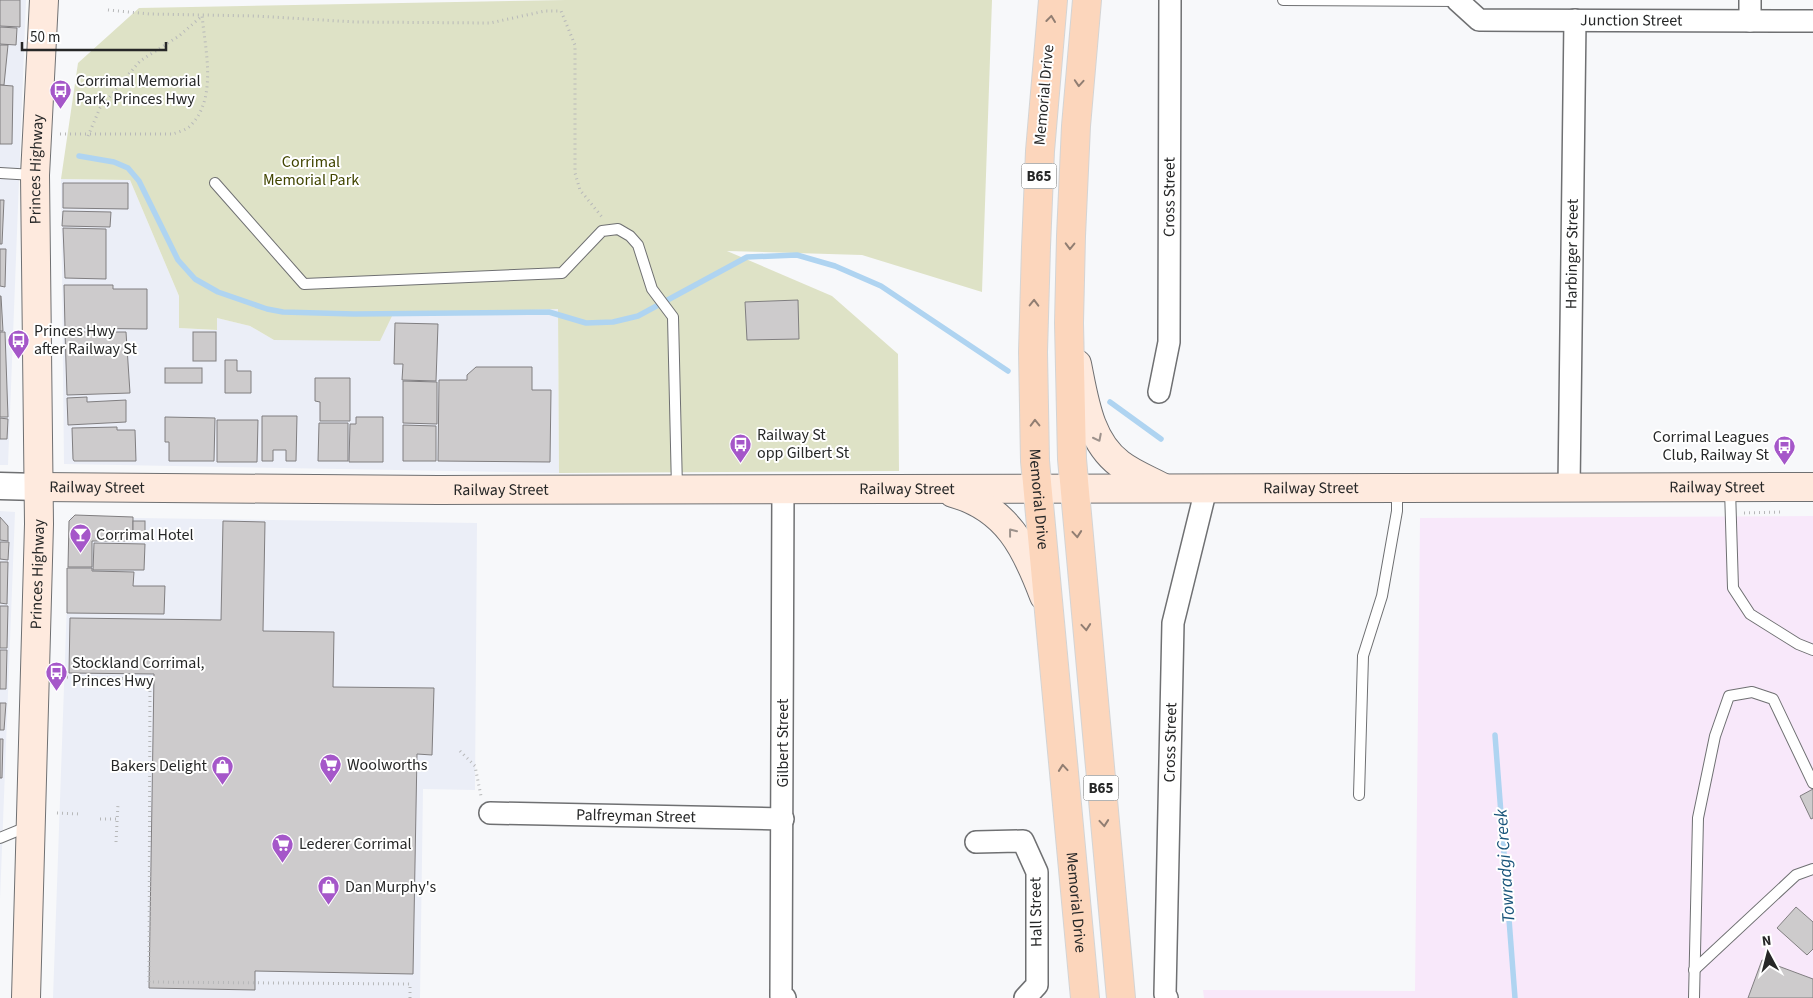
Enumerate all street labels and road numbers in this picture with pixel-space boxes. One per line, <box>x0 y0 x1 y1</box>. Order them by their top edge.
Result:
street label: Junction Street <box>1580 9 1683 32</box>
street label: Memorial Drive <box>1029 44 1059 146</box>
street label: Princes Highway <box>24 113 49 224</box>
street label: Cross Street <box>1158 156 1181 237</box>
road number: B65 <box>1022 164 1056 188</box>
street label: Harbinger Street <box>1560 198 1584 309</box>
street label: Memorial Drive <box>1024 449 1054 551</box>
street label: Railway Street <box>49 476 145 499</box>
street label: Railway Street <box>1669 476 1765 498</box>
street label: Railway Street <box>1263 477 1359 499</box>
street label: Railway Street <box>859 478 955 500</box>
street label: Railway Street <box>453 479 549 501</box>
street label: Princes Highway <box>25 518 50 630</box>
street label: Gilbert Street <box>772 698 794 787</box>
street label: Cross Street <box>1159 702 1182 783</box>
road number: B65 <box>1084 776 1118 800</box>
street label: Palfreyman Street <box>576 804 697 828</box>
street label: Memorial Drive <box>1060 851 1092 954</box>
street label: Hall Street <box>1024 876 1048 947</box>

